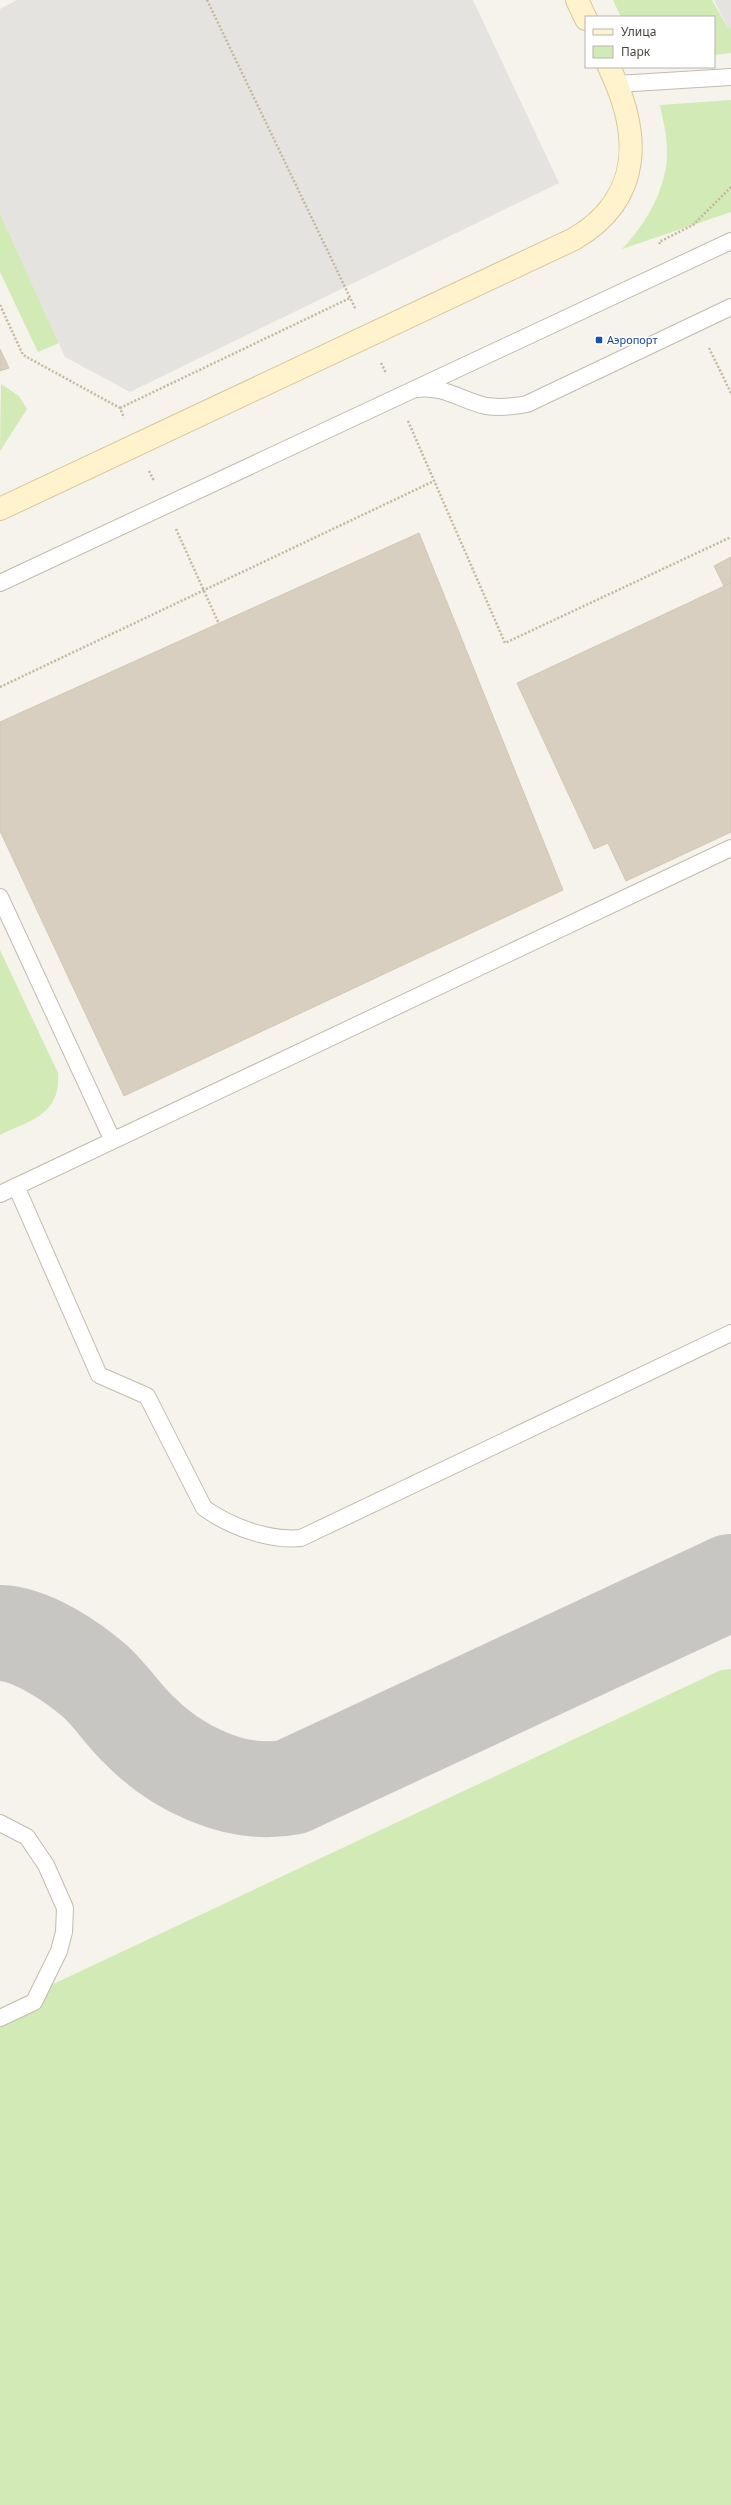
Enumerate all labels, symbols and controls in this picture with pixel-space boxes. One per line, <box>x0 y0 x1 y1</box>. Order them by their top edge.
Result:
legend <box>585 16 715 68</box>
text: Улица <box>621 23 656 40</box>
text: Парк <box>621 43 651 60</box>
place label: Аэропорт <box>607 332 658 347</box>
marker: Аэропорт <box>594 335 604 345</box>

